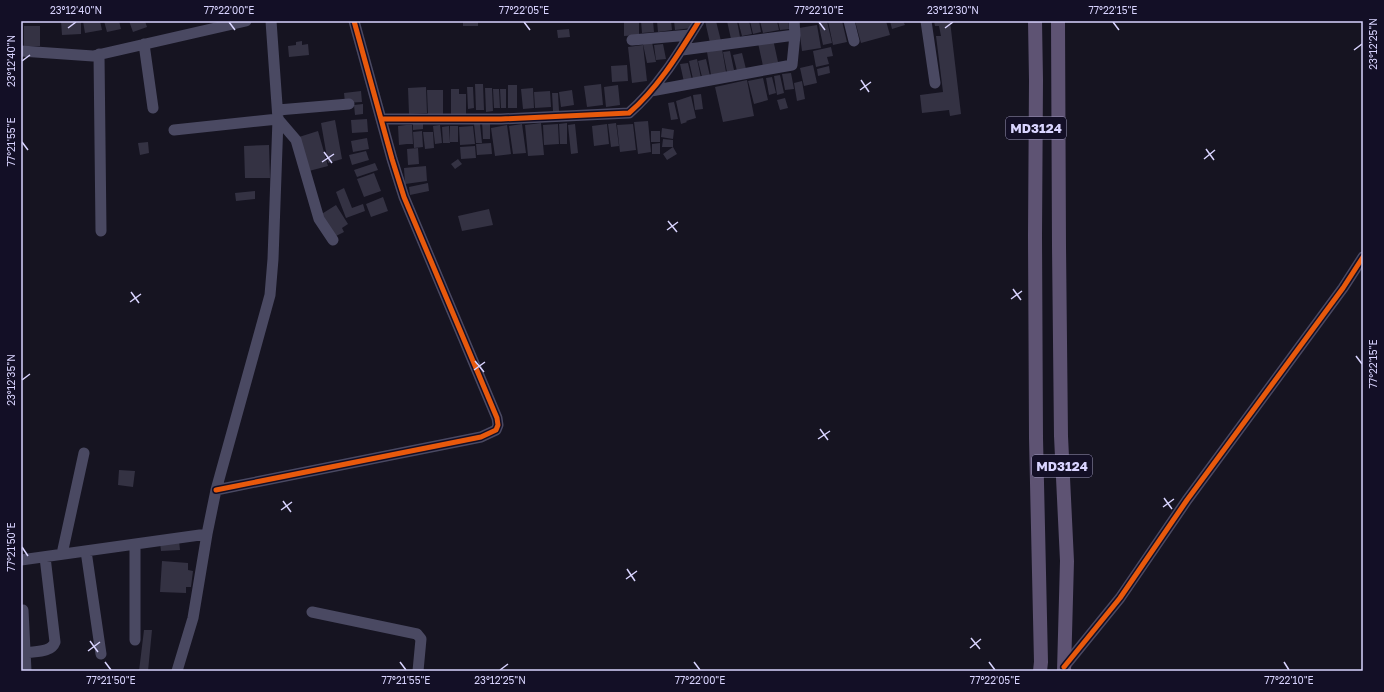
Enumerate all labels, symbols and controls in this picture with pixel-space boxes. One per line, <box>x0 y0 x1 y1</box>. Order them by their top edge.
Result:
text: 23°12'40"N <box>50 4 102 16</box>
text: 77°22'00"E <box>204 4 254 16</box>
text: 77°22'05"E <box>499 4 549 16</box>
text: 77°22'10"E <box>794 4 844 16</box>
text: 23°12'30"N <box>927 4 979 16</box>
text: 77°22'15"E <box>1089 4 1137 16</box>
text: 23°12'25"N <box>1367 18 1379 70</box>
text: 23°12'40"N <box>5 35 17 87</box>
road number: MD3124 <box>1006 117 1066 139</box>
text: 77°21'55"E <box>5 118 17 166</box>
text: 77°22'15"E <box>1367 340 1379 388</box>
text: 23°12'35"N <box>5 354 17 406</box>
road number: MD3124 <box>1032 455 1092 477</box>
text: 77°21'50"E <box>5 522 17 572</box>
text: 77°21'50"E <box>86 674 136 686</box>
text: 77°21'55"E <box>382 674 430 686</box>
text: 23°12'25"N <box>474 674 526 686</box>
text: 77°22'00"E <box>675 674 725 686</box>
text: 77°22'05"E <box>970 674 1020 686</box>
text: 77°22'10"E <box>1264 674 1314 686</box>

